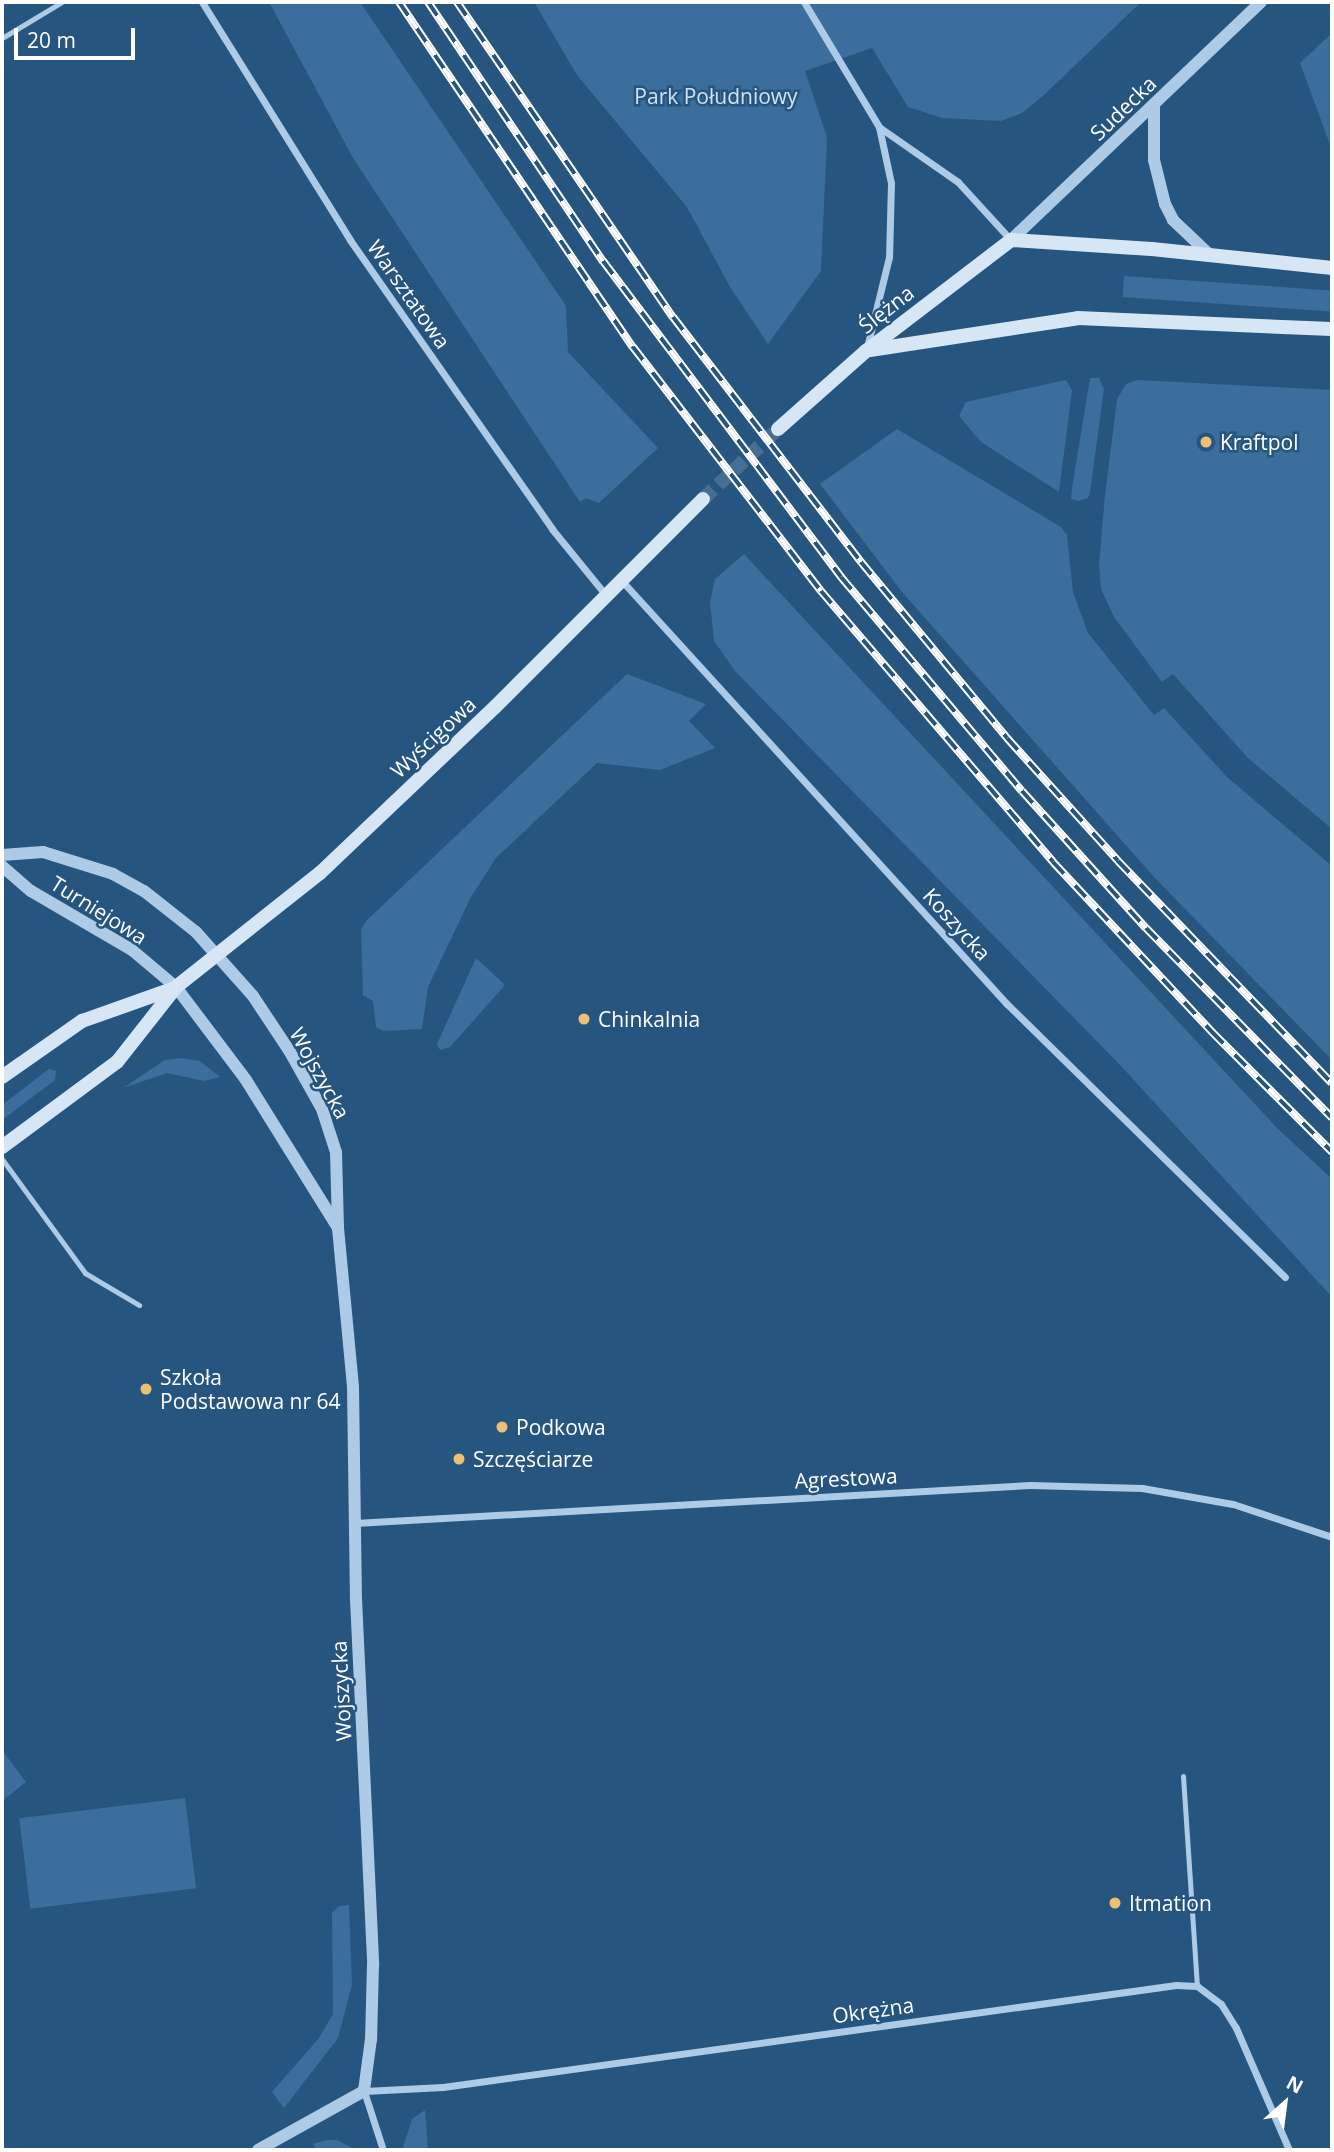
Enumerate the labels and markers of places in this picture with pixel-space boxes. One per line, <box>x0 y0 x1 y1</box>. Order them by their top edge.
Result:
place label: Kraftpol <box>1220 429 1298 455</box>
marker: Kraftpol <box>1198 434 1214 450</box>
place label: Chinkalnia <box>598 1006 700 1032</box>
marker: Chinkalnia <box>576 1011 592 1027</box>
place label: Szkoła Podstawowa nr 64 <box>160 1364 341 1414</box>
marker: Szkoła Podstawowa nr 64 <box>138 1381 154 1397</box>
place label: Podkowa <box>516 1414 606 1440</box>
marker: Podkowa <box>494 1419 510 1435</box>
place label: Szczęściarze <box>473 1446 593 1472</box>
marker: Szczęściarze <box>451 1451 467 1467</box>
place label: Itmation <box>1129 1890 1212 1916</box>
marker: Itmation <box>1107 1895 1123 1911</box>

